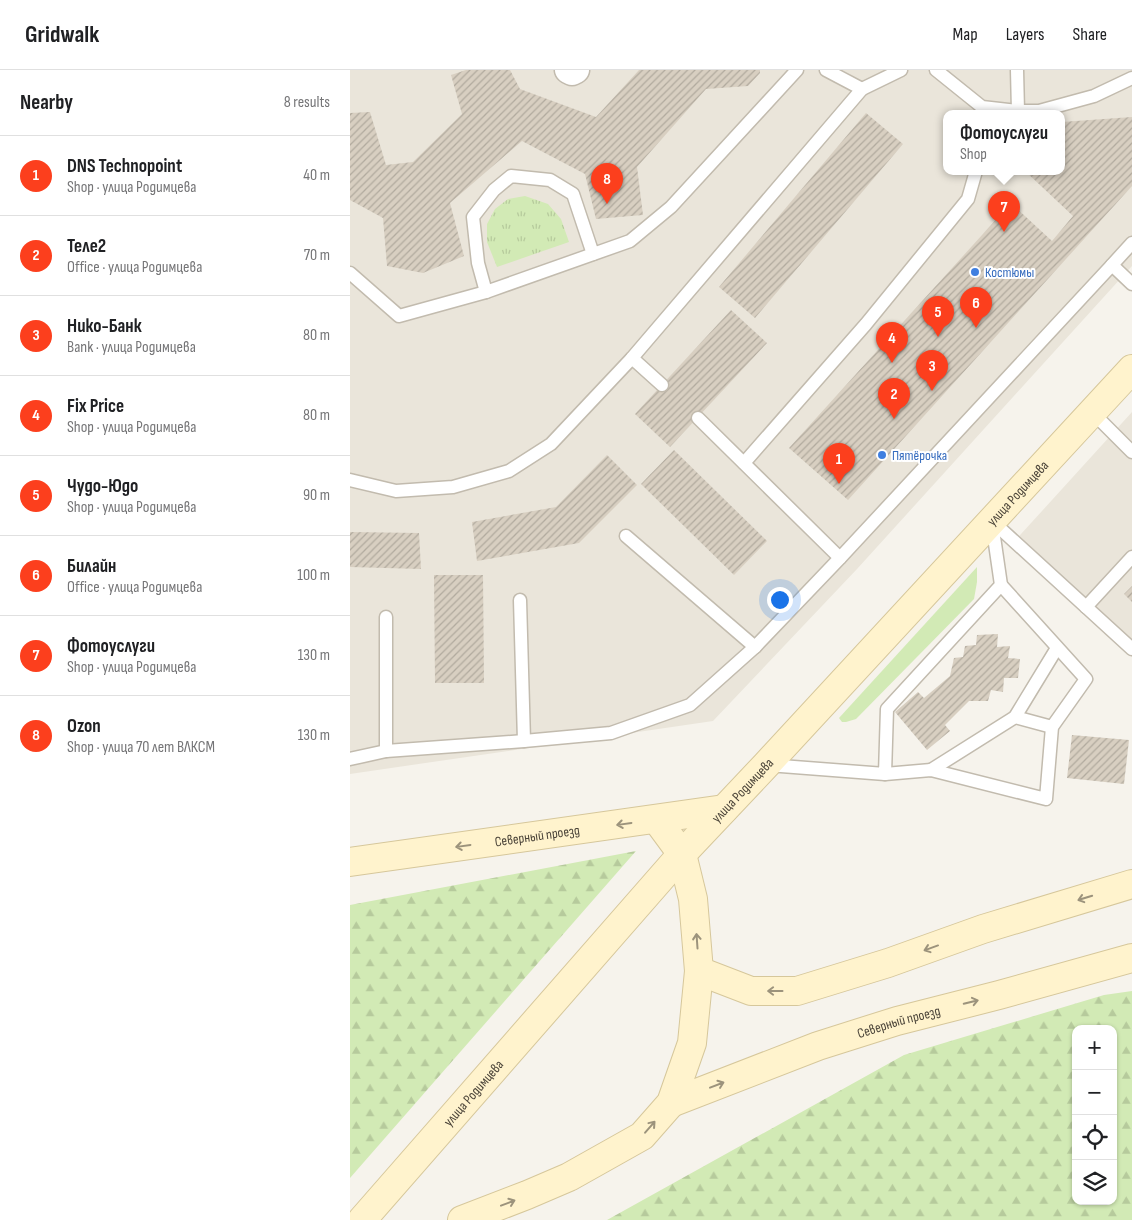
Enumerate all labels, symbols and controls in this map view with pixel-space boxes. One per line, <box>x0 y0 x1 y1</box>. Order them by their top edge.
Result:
text: Gridwalk <box>25 20 99 49</box>
text: Map <box>953 24 978 45</box>
text: Layers <box>1006 24 1045 45</box>
text: Share <box>1073 24 1107 45</box>
text: Nearby <box>20 90 73 115</box>
text: 8 results <box>284 93 330 112</box>
popup <box>943 110 1065 175</box>
text: Фотоуслуги <box>960 122 1048 145</box>
text: Shop <box>960 145 987 164</box>
text: DNS Technopoint <box>67 155 182 178</box>
pin: 8 <box>591 163 623 204</box>
text: 1 <box>33 166 39 185</box>
text: 40 m <box>303 166 330 185</box>
text: Shop · улица Родимцева <box>67 178 196 197</box>
pin: 7 <box>988 191 1020 232</box>
text: Теле2 <box>67 235 106 258</box>
text: 2 <box>32 246 40 265</box>
text: 70 m <box>304 246 330 265</box>
text: Office · улица Родимцева <box>67 258 202 277</box>
place label: Костюмы <box>985 264 1034 281</box>
marker: Костюмы <box>969 266 981 278</box>
pin: 6 <box>960 287 992 328</box>
pin: 5 <box>922 296 954 337</box>
text: Нико-Банк <box>67 315 142 338</box>
pin: 4 <box>876 322 908 363</box>
text: 3 <box>32 326 40 345</box>
text: 80 m <box>303 326 330 345</box>
text: Bank · улица Родимцева <box>67 338 196 357</box>
pin: 3 <box>916 350 948 391</box>
pin: 2 <box>878 378 910 419</box>
text: Fix Price <box>67 395 124 418</box>
text: 4 <box>32 406 40 425</box>
text: 80 m <box>303 406 330 425</box>
text: Shop · улица Родимцева <box>67 418 196 437</box>
pin: 1 <box>823 443 855 484</box>
place label: Пятёрочка <box>892 447 947 464</box>
marker: Пятёрочка <box>876 449 888 461</box>
street label: улица Родимцева <box>984 457 1052 529</box>
text: Чудо-Юдо <box>67 475 138 498</box>
text: 5 <box>32 486 40 505</box>
text: 90 m <box>303 486 330 505</box>
text: Shop · улица Родимцева <box>67 498 196 517</box>
text: Билайн <box>67 555 116 578</box>
text: 6 <box>32 566 40 585</box>
text: 100 m <box>297 566 330 585</box>
text: Office · улица Родимцева <box>67 578 202 597</box>
your location <box>767 587 793 613</box>
text: Фотоуслуги <box>67 635 155 658</box>
text: 7 <box>33 646 39 665</box>
text: 130 m <box>298 646 330 665</box>
text: Shop · улица Родимцева <box>67 658 196 677</box>
text: Ozon <box>67 715 101 738</box>
text: 8 <box>32 726 40 745</box>
text: 130 m <box>298 726 330 745</box>
text: Shop · улица 70 лет ВЛКСМ <box>67 738 215 757</box>
street label: улица Родимцева <box>708 755 777 826</box>
one-way arrow <box>617 819 633 829</box>
street label: Северный проезд <box>494 822 581 850</box>
one-way arrow <box>456 842 472 852</box>
one-way arrow <box>1078 893 1094 903</box>
one-way arrow <box>692 933 701 949</box>
one-way arrow <box>924 944 939 953</box>
one-way arrow <box>767 986 784 996</box>
one-way arrow <box>962 997 978 1006</box>
street label: Северный проезд <box>855 1002 942 1042</box>
map controls <box>1072 1025 1117 1205</box>
button: + <box>1072 1025 1117 1070</box>
street label: улица Родимцева <box>440 1056 507 1130</box>
button: − <box>1072 1070 1117 1115</box>
one-way arrow <box>709 1080 724 1089</box>
button: locate <box>1072 1115 1117 1160</box>
one-way arrow <box>644 1120 656 1133</box>
button: layers <box>1072 1160 1117 1205</box>
one-way arrow <box>500 1198 515 1207</box>

